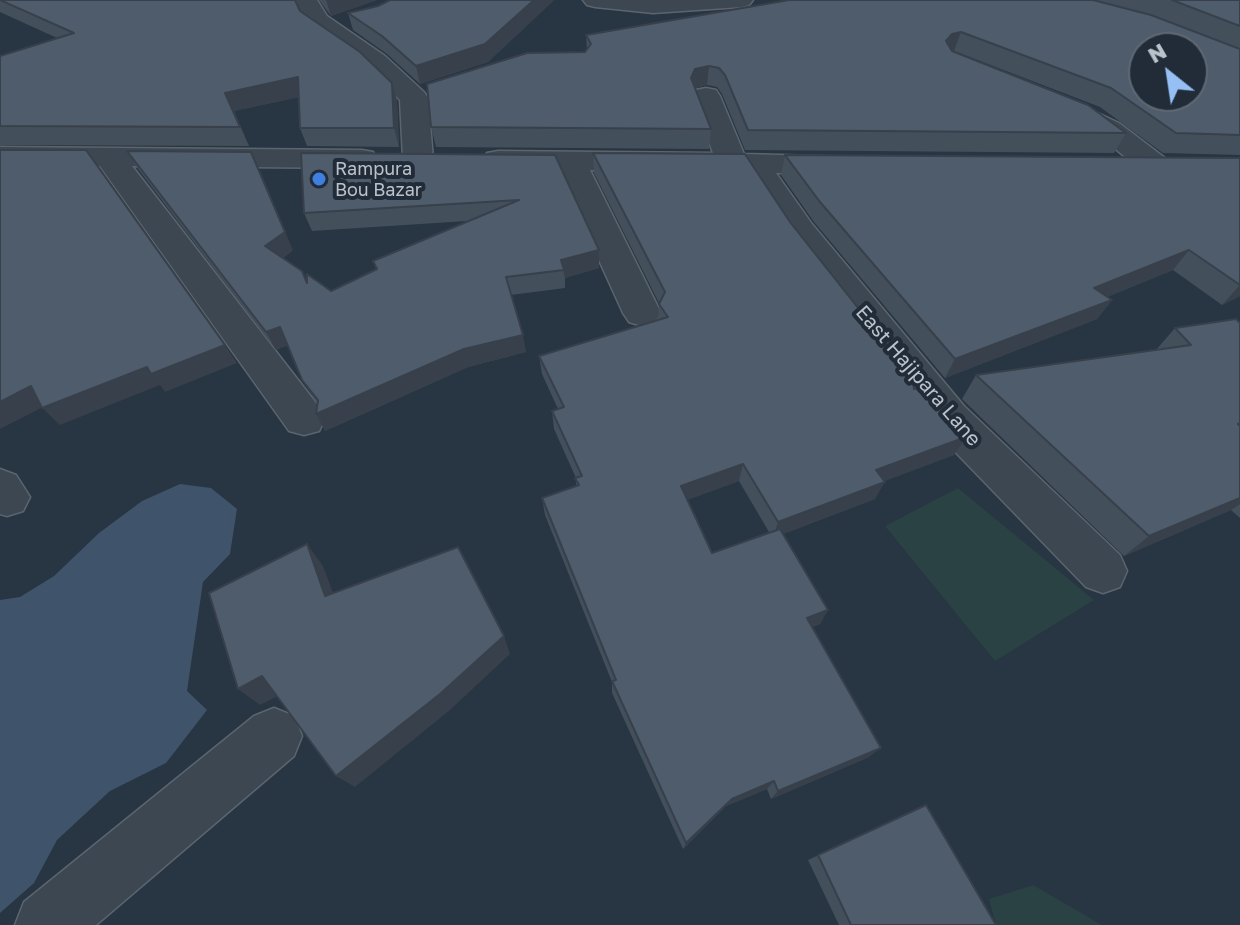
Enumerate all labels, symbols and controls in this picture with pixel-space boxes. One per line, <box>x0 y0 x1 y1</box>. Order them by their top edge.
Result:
north arrow <box>1128 32 1208 112</box>
text: N <box>1143 37 1171 68</box>
place label: Rampura Bou Bazar <box>335 158 422 200</box>
marker: Rampura Bou Bazar <box>310 170 328 188</box>
street label: East Hajipara Lane <box>850 301 986 451</box>

